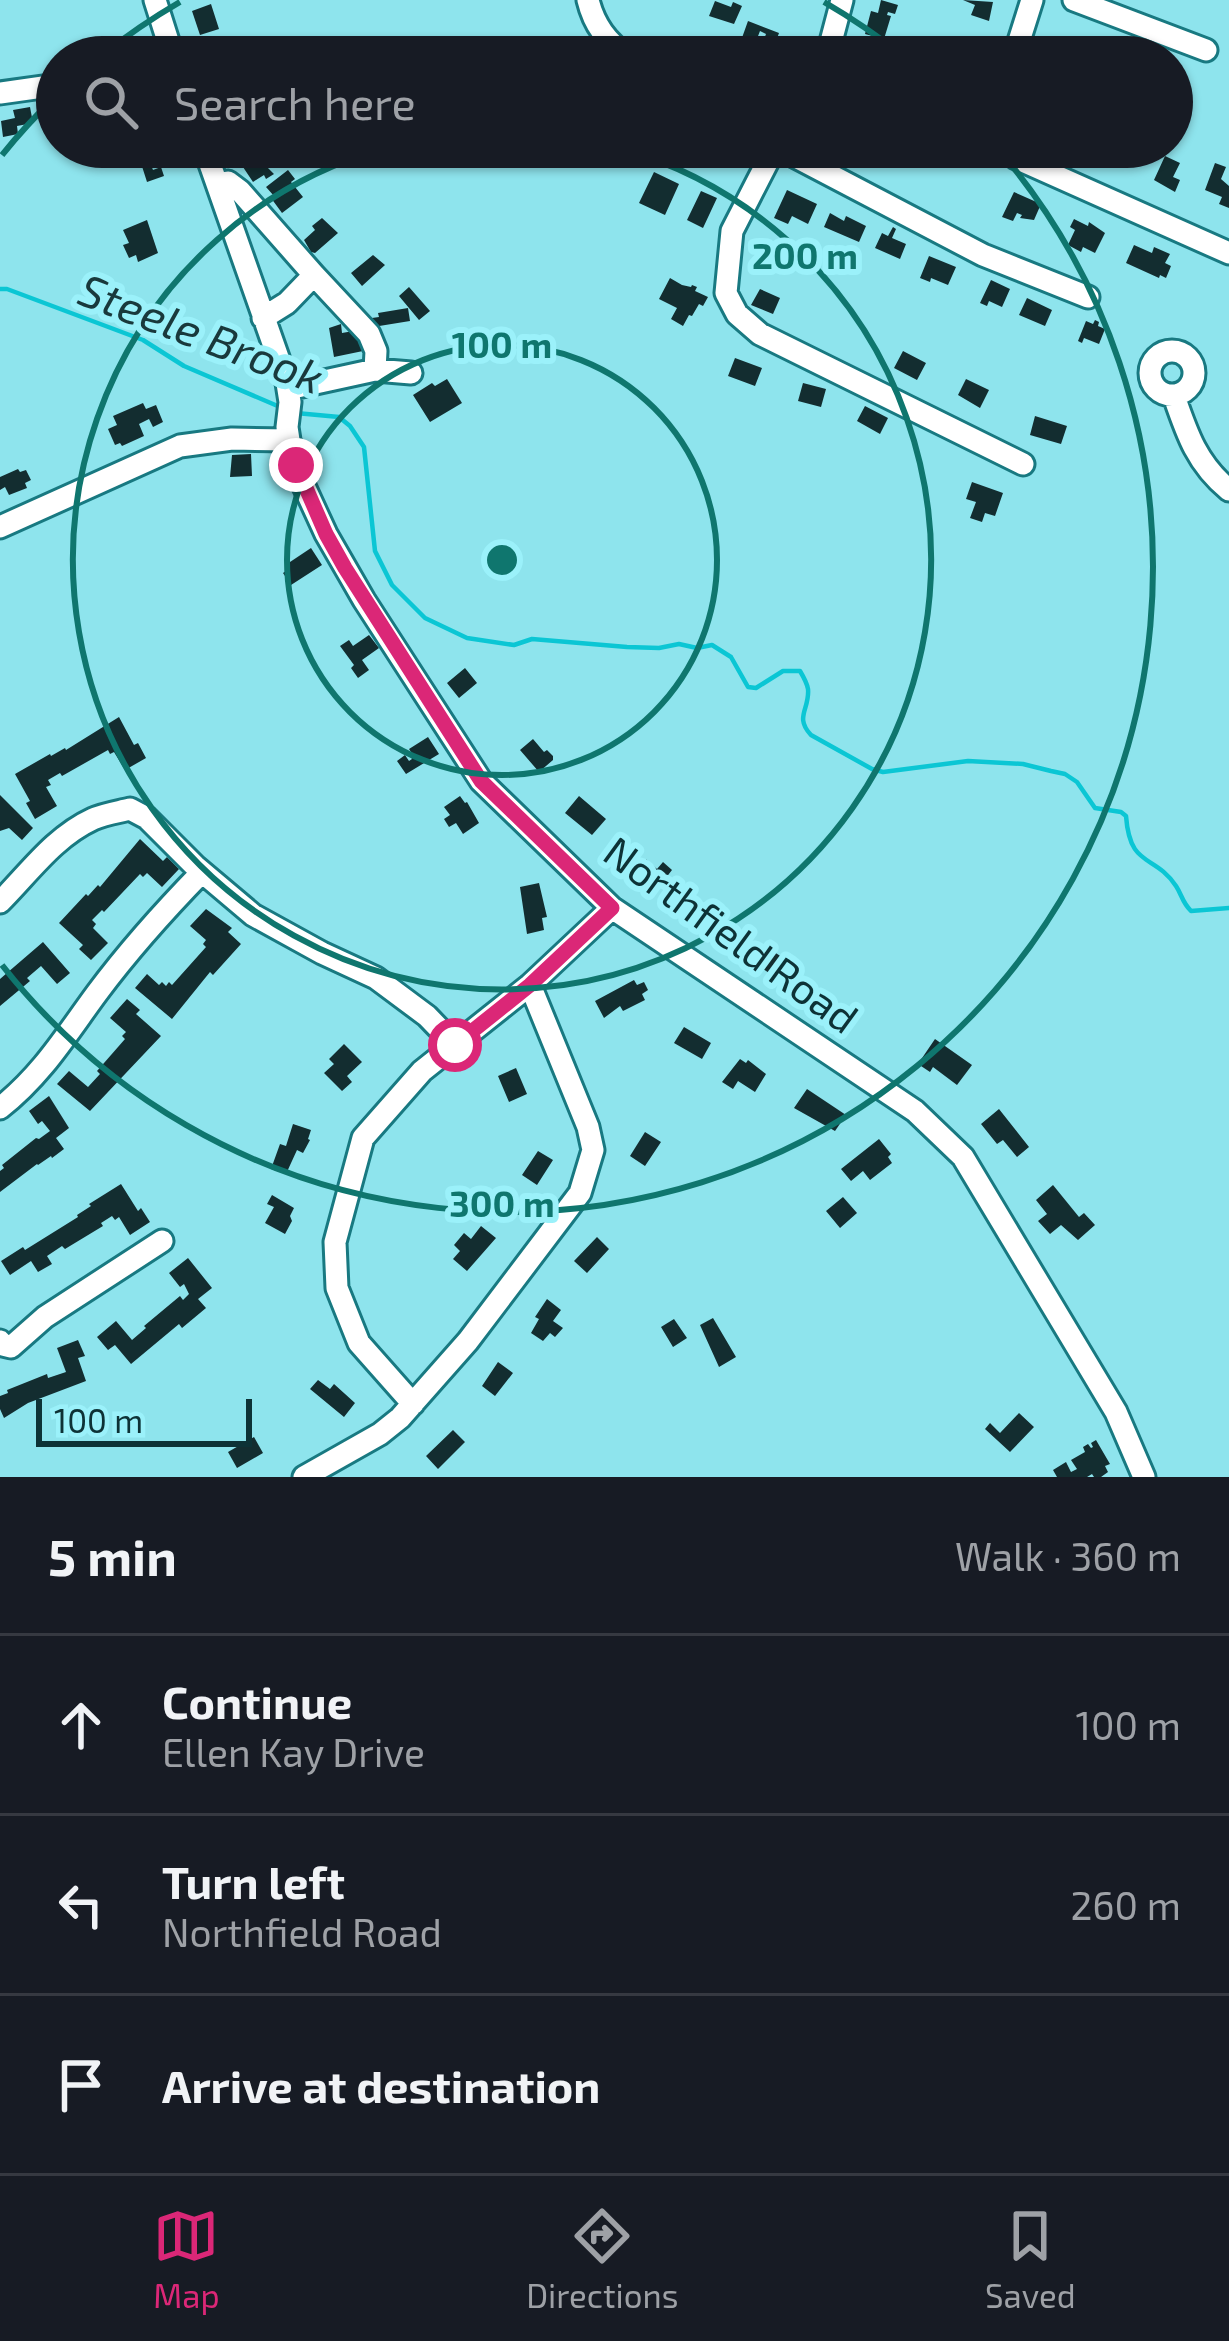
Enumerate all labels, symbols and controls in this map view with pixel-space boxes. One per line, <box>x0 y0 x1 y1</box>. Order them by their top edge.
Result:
search box <box>36 36 1193 168</box>
icon: search <box>78 69 144 135</box>
text: Search here <box>174 75 416 129</box>
text: 200 m <box>752 233 858 276</box>
water label: Steele Brook <box>72 261 331 403</box>
text: 100 m <box>452 322 552 365</box>
route end <box>269 438 323 492</box>
centre of rings <box>481 539 523 581</box>
street label: Northfield Road <box>596 825 869 1042</box>
route start <box>428 1018 482 1072</box>
text: 300 m <box>449 1181 555 1224</box>
scale bar <box>36 1393 252 1446</box>
text: 100 m <box>54 1400 143 1440</box>
text: 5 min <box>48 1525 177 1586</box>
text: Walk · 360 m <box>955 1532 1181 1579</box>
text: Continue <box>162 1674 352 1728</box>
icon: ahead <box>48 1692 114 1758</box>
text: 100 m <box>1076 1701 1181 1748</box>
text: Ellen Kay Drive <box>162 1728 425 1775</box>
text: Turn left <box>162 1854 345 1908</box>
icon: left <box>48 1872 114 1938</box>
text: 260 m <box>1070 1881 1181 1928</box>
text: Northfield Road <box>162 1908 442 1955</box>
icon: arrive <box>48 2052 114 2118</box>
text: Arrive at destination <box>162 2058 600 2112</box>
tab: Map <box>153 2203 220 2315</box>
tab: Directions <box>526 2203 678 2315</box>
tab: Saved <box>985 2203 1076 2315</box>

